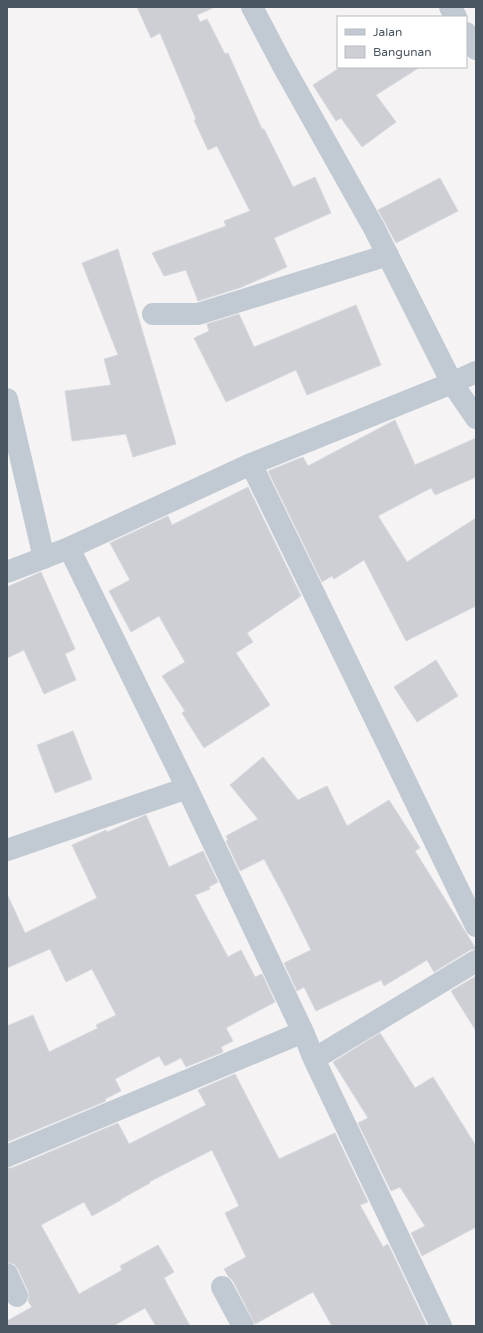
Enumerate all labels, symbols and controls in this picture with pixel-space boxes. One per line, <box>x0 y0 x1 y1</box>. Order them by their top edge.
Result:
legend <box>337 16 467 68</box>
text: Jalan <box>373 25 402 39</box>
text: Bangunan <box>373 45 432 59</box>

